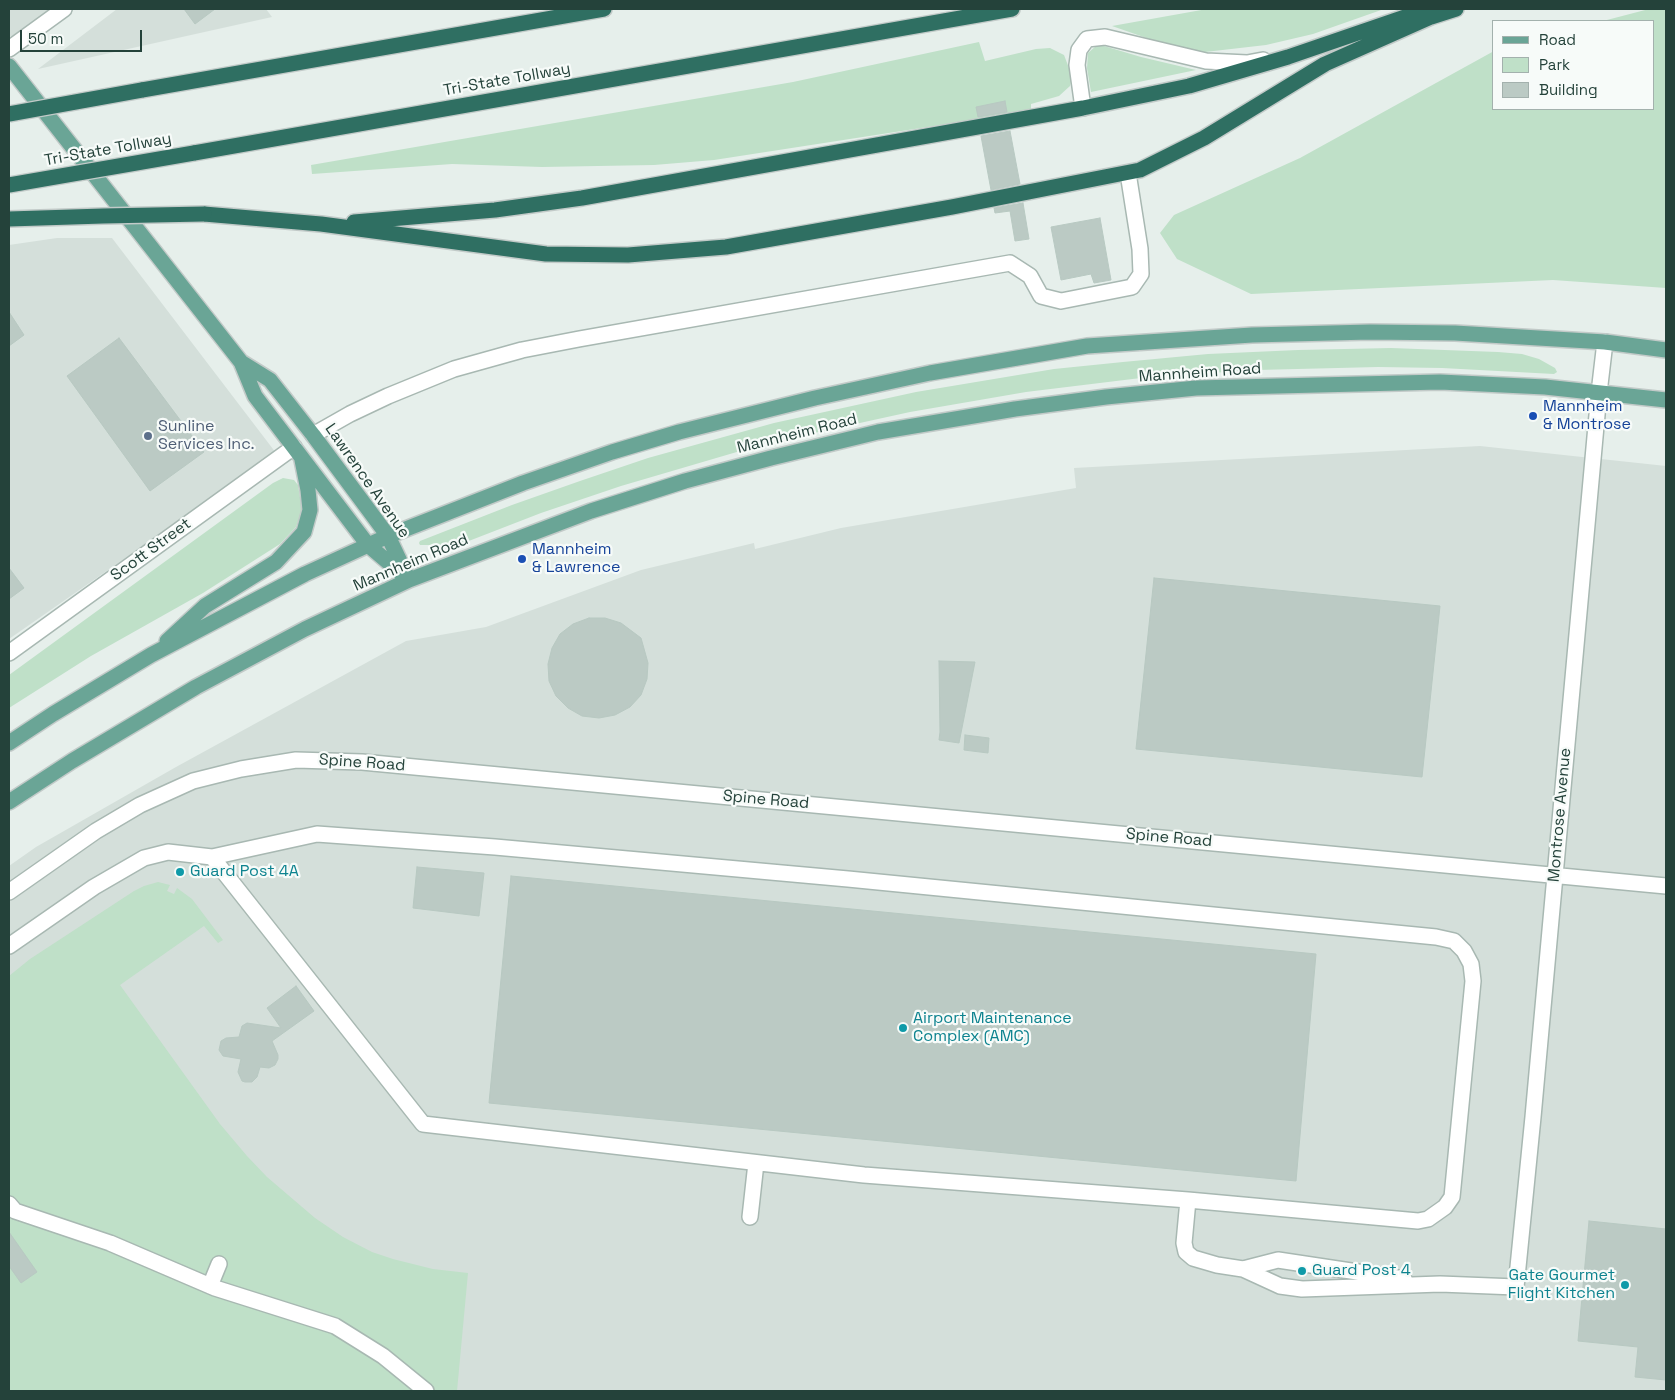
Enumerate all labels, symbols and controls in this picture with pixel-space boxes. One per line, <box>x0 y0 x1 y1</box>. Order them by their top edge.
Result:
scale bar <box>22 20 145 52</box>
legend <box>1492 20 1655 110</box>
text: 50 m <box>28 29 63 48</box>
text: Road <box>1539 30 1576 49</box>
text: Park <box>1539 55 1570 74</box>
street label: Tri-State Tollway <box>442 59 572 101</box>
text: Building <box>1539 80 1598 99</box>
street label: Tri-State Tollway <box>43 129 173 171</box>
street label: Mannheim Road <box>1138 359 1262 387</box>
place label: Mannheim & Montrose <box>1543 397 1631 435</box>
street label: Mannheim Road <box>735 410 859 458</box>
marker: Mannheim & Montrose <box>1527 410 1539 422</box>
place label: Sunline Services Inc. <box>158 417 255 455</box>
street label: Lawrence Avenue <box>320 420 414 542</box>
marker: Sunline Services Inc. <box>142 430 154 442</box>
street label: Scott Street <box>107 514 195 586</box>
street label: Mannheim Road <box>351 530 471 596</box>
place label: Mannheim & Lawrence <box>532 540 620 578</box>
marker: Mannheim & Lawrence <box>516 553 528 565</box>
street label: Montrose Avenue <box>1545 747 1575 883</box>
street label: Spine Road <box>318 750 406 776</box>
street label: Spine Road <box>722 787 810 813</box>
street label: Spine Road <box>1125 825 1213 851</box>
place label: Guard Post 4A <box>190 862 299 882</box>
marker: Guard Post 4A <box>174 866 186 878</box>
place label: Airport Maintenance Complex (AMC) <box>913 1009 1072 1047</box>
marker: Airport Maintenance Complex (AMC) <box>897 1022 909 1034</box>
place label: Guard Post 4 <box>1312 1261 1411 1281</box>
marker: Guard Post 4 <box>1296 1265 1308 1277</box>
place label: Gate Gourmet Flight Kitchen <box>1508 1266 1615 1304</box>
marker: Gate Gourmet Flight Kitchen <box>1619 1279 1631 1291</box>

